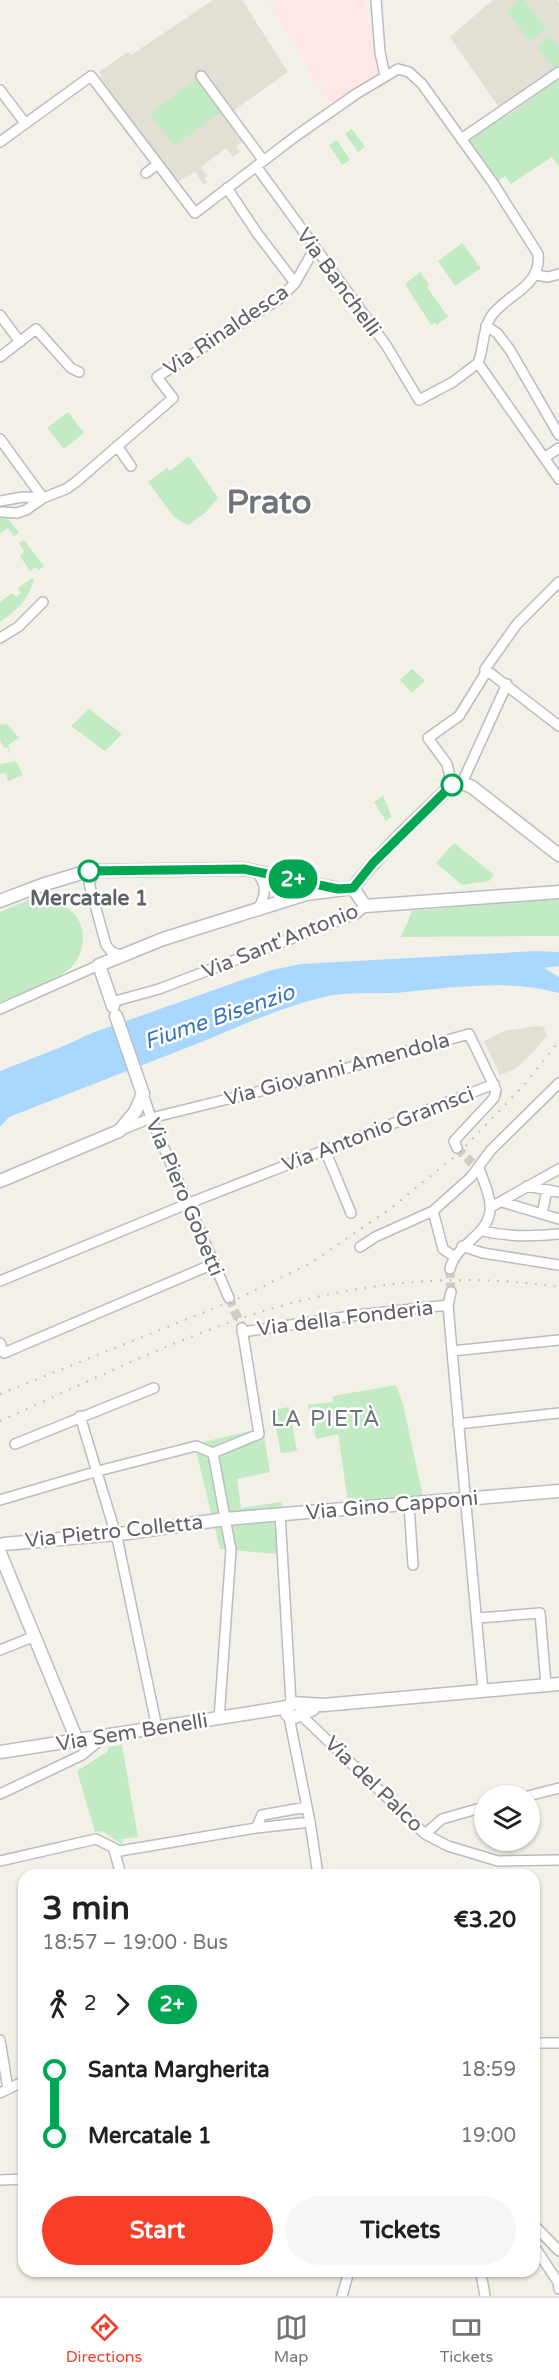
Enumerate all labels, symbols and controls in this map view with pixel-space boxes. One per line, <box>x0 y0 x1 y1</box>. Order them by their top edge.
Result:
street label: Via Banchelli <box>291 223 386 341</box>
street label: Via Rinaldesca <box>159 279 293 381</box>
district label: Prato <box>226 483 312 522</box>
unlabelled marker <box>441 774 463 796</box>
marker: Mercatale 1 <box>78 860 100 882</box>
line badge: 2+ <box>266 860 320 898</box>
text: 2+ <box>281 867 306 892</box>
place label: Mercatale 1 <box>30 886 148 911</box>
street label: Via Sant'Antonio <box>198 899 362 984</box>
water label: Fiume Bisenzio <box>141 979 299 1055</box>
street label: Via Giovanni Amendola <box>222 1027 453 1112</box>
street label: Via Antonio Gramsci <box>279 1081 478 1178</box>
street label: Via Piero Gobetti <box>140 1115 229 1280</box>
street label: Via della Fonderia <box>255 1295 435 1342</box>
district label: LA PIETÀ <box>271 1405 381 1432</box>
street label: Via Gino Capponi <box>305 1486 479 1525</box>
street label: Via Pietro Colletta <box>24 1510 204 1553</box>
street label: Via Sem Benelli <box>55 1708 210 1757</box>
street label: Via del Palco <box>319 1731 428 1838</box>
map controls <box>474 1785 540 1851</box>
button: layers <box>474 1785 540 1851</box>
text: 3 min <box>42 1889 130 1928</box>
text: €3.20 <box>454 1907 516 1933</box>
text: 18:57 – 19:00 · Bus <box>42 1931 228 1955</box>
icon: walk <box>42 1988 75 2021</box>
icon: forward <box>106 1988 139 2021</box>
text: 2 <box>84 1992 97 2016</box>
text: 2+ <box>160 1992 185 2017</box>
text: Santa Margherita <box>88 2057 270 2083</box>
text: 18:59 <box>461 2058 516 2082</box>
text: Mercatale 1 <box>88 2123 212 2149</box>
text: 19:00 <box>461 2124 516 2148</box>
button: Start <box>42 2196 273 2265</box>
button: Tickets <box>285 2196 516 2265</box>
tab: Directions <box>66 2311 142 2367</box>
tab: Map <box>274 2311 308 2367</box>
tab: Tickets <box>440 2311 493 2367</box>

